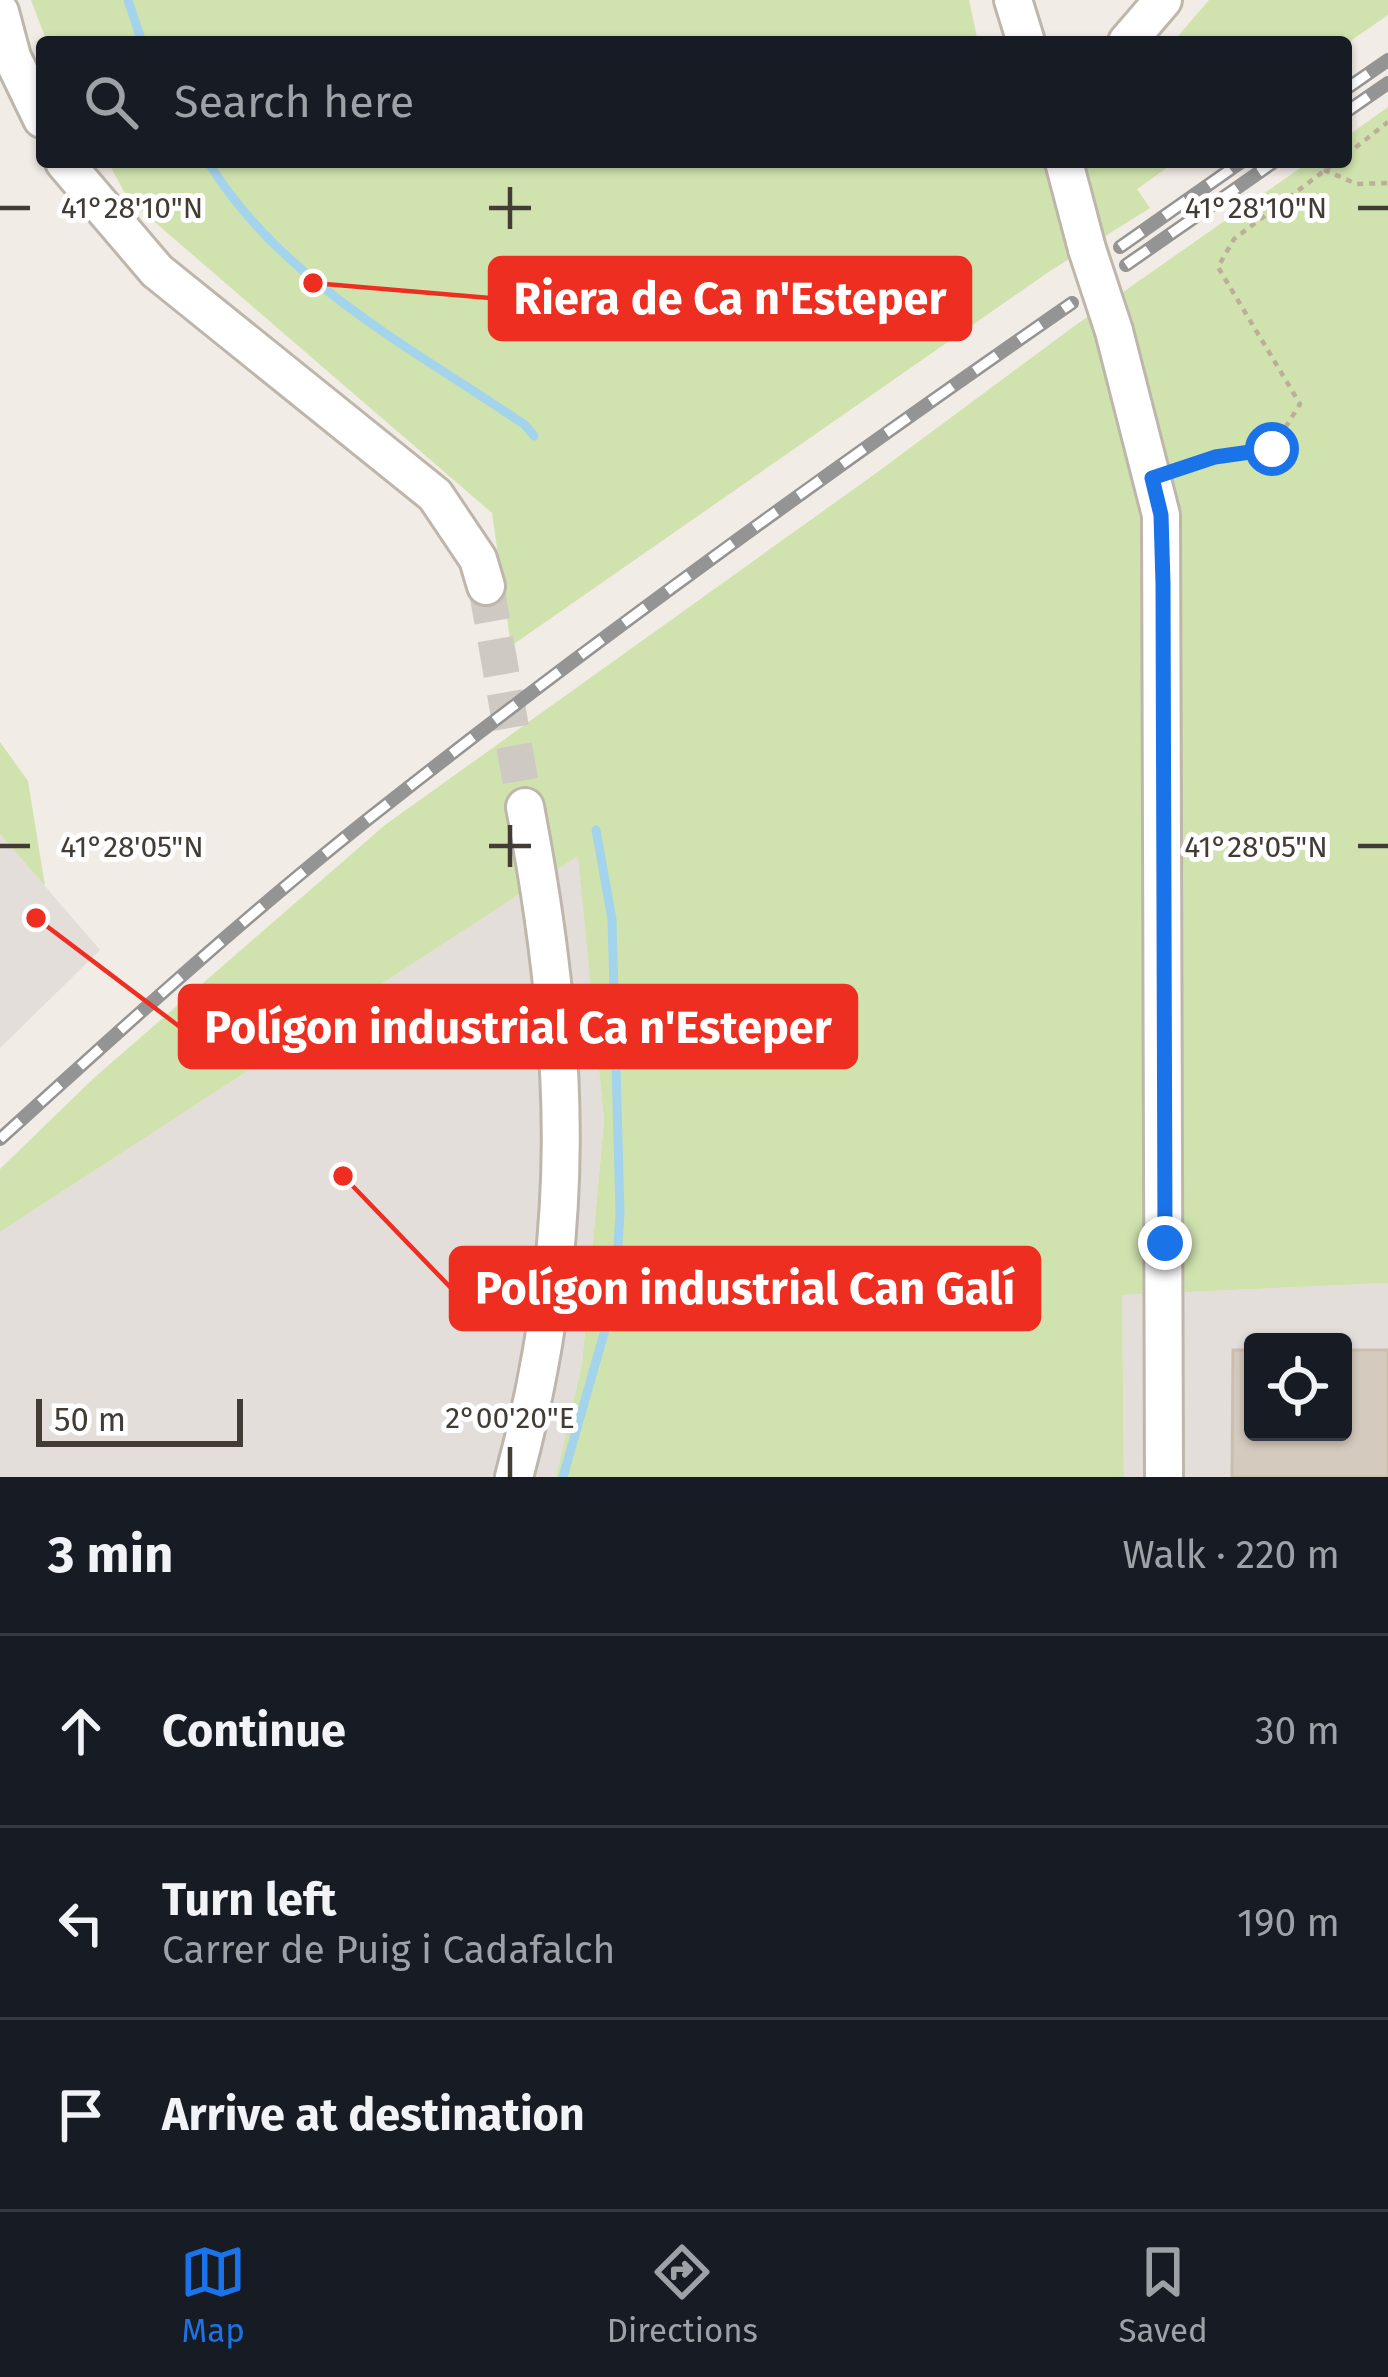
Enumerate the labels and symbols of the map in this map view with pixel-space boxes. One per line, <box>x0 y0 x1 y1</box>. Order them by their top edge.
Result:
text: 41°28'10"N <box>61 190 203 226</box>
text: 41°28'10"N <box>1185 190 1327 226</box>
callout: Riera de Ca n'Esteper <box>490 258 970 339</box>
text: Riera de Ca n'Esteper <box>514 272 947 326</box>
route start <box>1245 422 1299 476</box>
text: 41°28'05"N <box>60 829 204 865</box>
text: 41°28'05"N <box>1184 829 1328 865</box>
callout: Polígon industrial Ca n'Esteper <box>180 986 856 1067</box>
text: Polígon industrial Ca n'Esteper <box>204 1001 833 1055</box>
route end <box>1138 1216 1192 1270</box>
callout: Polígon industrial Can Galí <box>451 1248 1039 1329</box>
text: Polígon industrial Can Galí <box>475 1262 1015 1316</box>
scale bar <box>36 1393 243 1446</box>
text: 2°00'20"E <box>445 1400 575 1436</box>

